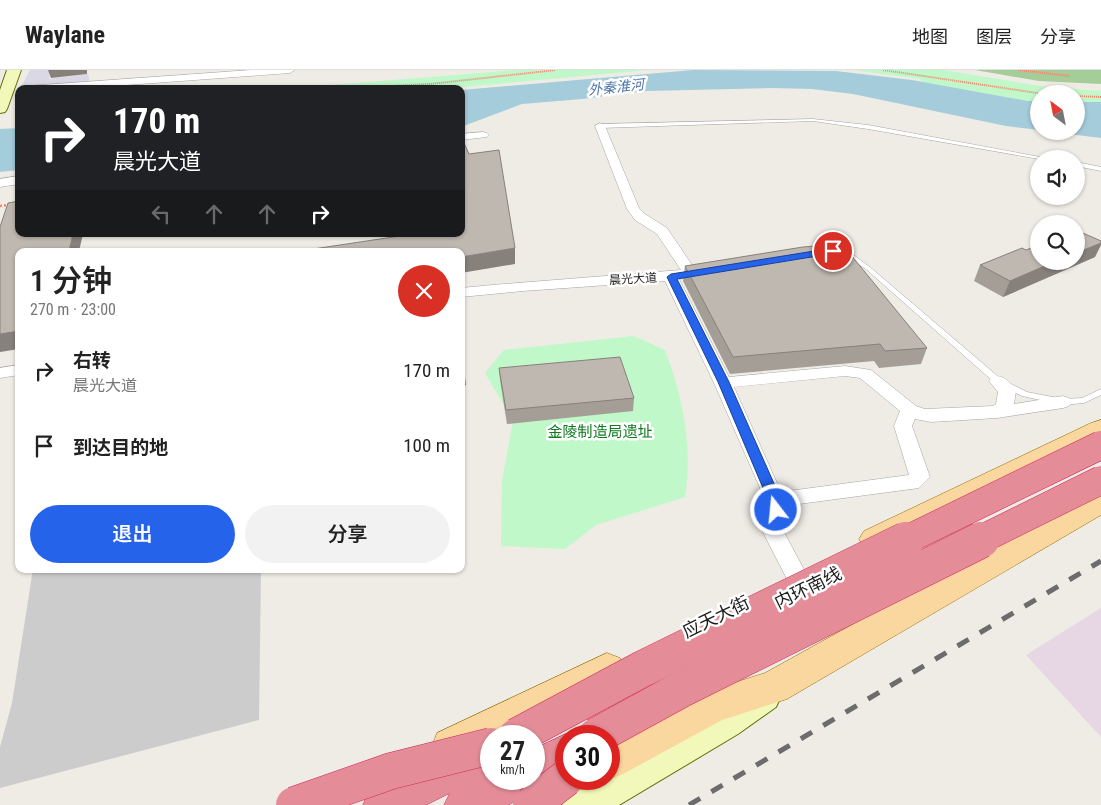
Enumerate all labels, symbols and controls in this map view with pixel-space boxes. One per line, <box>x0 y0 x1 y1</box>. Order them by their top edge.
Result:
text: Waylane <box>25 21 105 49</box>
text: 地图 <box>912 26 948 47</box>
text: 图层 <box>976 26 1012 47</box>
text: 分享 <box>1040 26 1076 47</box>
water label: 外秦淮河 <box>587 76 648 98</box>
north arrow <box>1030 85 1085 140</box>
map controls <box>1030 85 1085 270</box>
text: 170 m <box>113 101 200 142</box>
icon: right <box>30 105 95 170</box>
text: 晨光大道 <box>113 149 201 174</box>
button: sound <box>1030 150 1085 205</box>
icon: left <box>147 200 175 228</box>
icon: ahead <box>200 200 228 228</box>
icon: ahead <box>253 200 281 228</box>
icon: right <box>306 200 334 228</box>
button: search <box>1030 215 1085 270</box>
pin <box>812 230 854 272</box>
icon: arrive <box>819 237 847 265</box>
text: 1 分钟 <box>30 263 112 298</box>
button: close <box>398 265 450 317</box>
street label: 晨光大道 <box>609 271 657 287</box>
text: 270 m · 23:00 <box>30 300 116 319</box>
text: 右转 <box>73 349 111 372</box>
icon: right <box>30 357 58 385</box>
text: 170 m <box>403 359 450 382</box>
text: 晨光大道 <box>73 376 137 395</box>
park label: 金陵制造局遗址 <box>547 423 653 441</box>
icon: arrive <box>30 432 58 460</box>
text: 100 m <box>403 434 450 457</box>
text: 到达目的地 <box>73 436 168 459</box>
position arrow <box>749 483 801 535</box>
button: 退出 <box>30 505 235 563</box>
button: 分享 <box>245 505 450 563</box>
street label: 内环南线 <box>771 562 845 613</box>
street label: 应天大街 <box>679 591 753 642</box>
speed limit sign: 30 <box>555 725 620 790</box>
text: 27 <box>500 737 525 766</box>
text: km/h <box>500 763 525 777</box>

